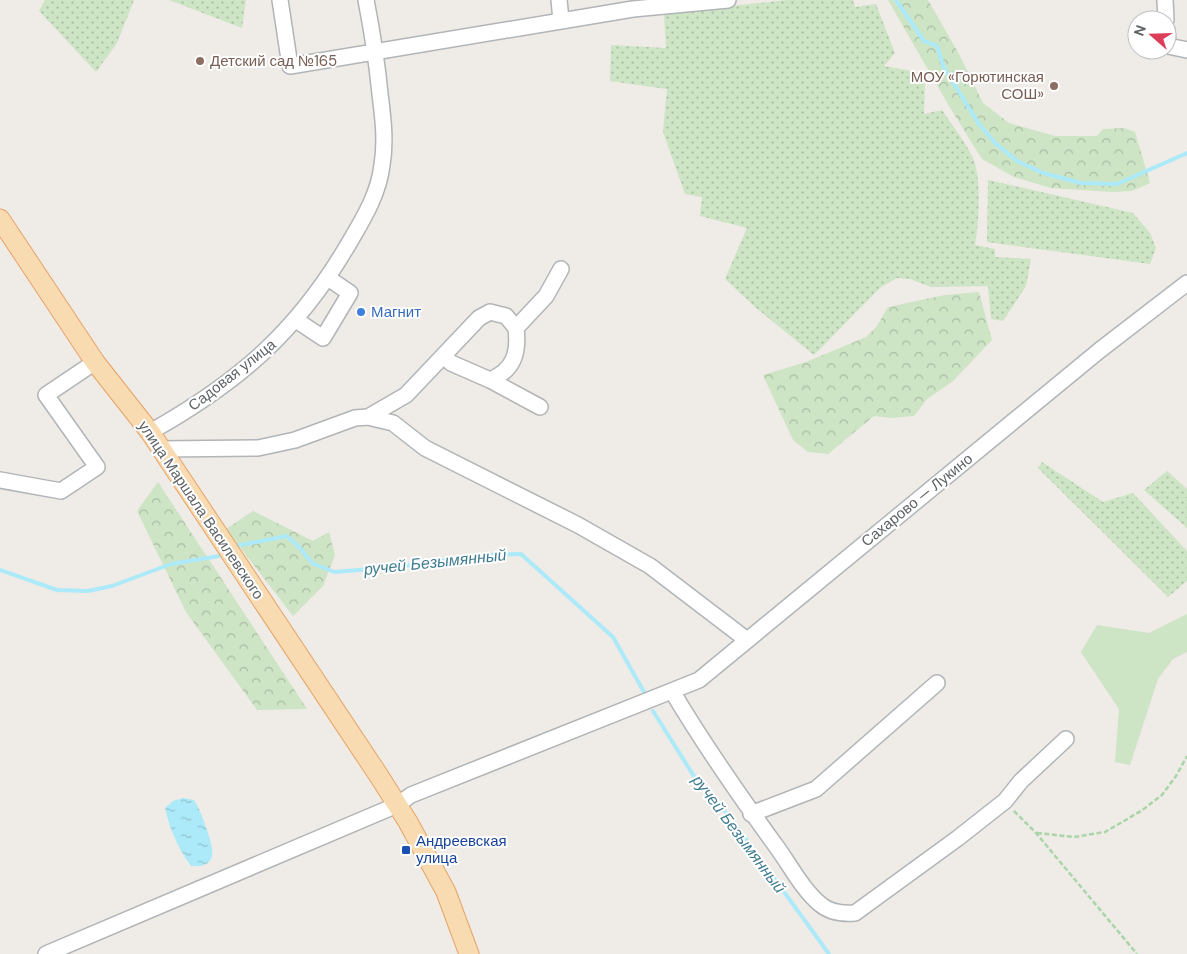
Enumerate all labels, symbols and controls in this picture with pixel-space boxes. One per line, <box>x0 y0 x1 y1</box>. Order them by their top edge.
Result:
north arrow <box>1127 10 1177 60</box>
text: N <box>1130 23 1150 38</box>
place label: Детский сад №165 <box>210 51 337 71</box>
marker: Детский сад №165 <box>194 55 206 67</box>
place label: МОУ «Горютинская СОШ» <box>911 67 1044 104</box>
marker: МОУ «Горютинская СОШ» <box>1048 80 1060 92</box>
place label: Магнит <box>371 302 421 322</box>
marker: Магнит <box>355 306 367 318</box>
street label: Садовая улица <box>184 334 280 415</box>
street label: улица Маршала Василевского <box>134 417 268 603</box>
street label: Сахарово — Лукино <box>857 449 977 551</box>
water label: ручей Безымянный <box>362 544 507 580</box>
water label: ручей Безымянный <box>687 770 791 898</box>
place label: Андреевская улица <box>416 831 507 868</box>
marker: Андреевская улица <box>400 844 412 856</box>

